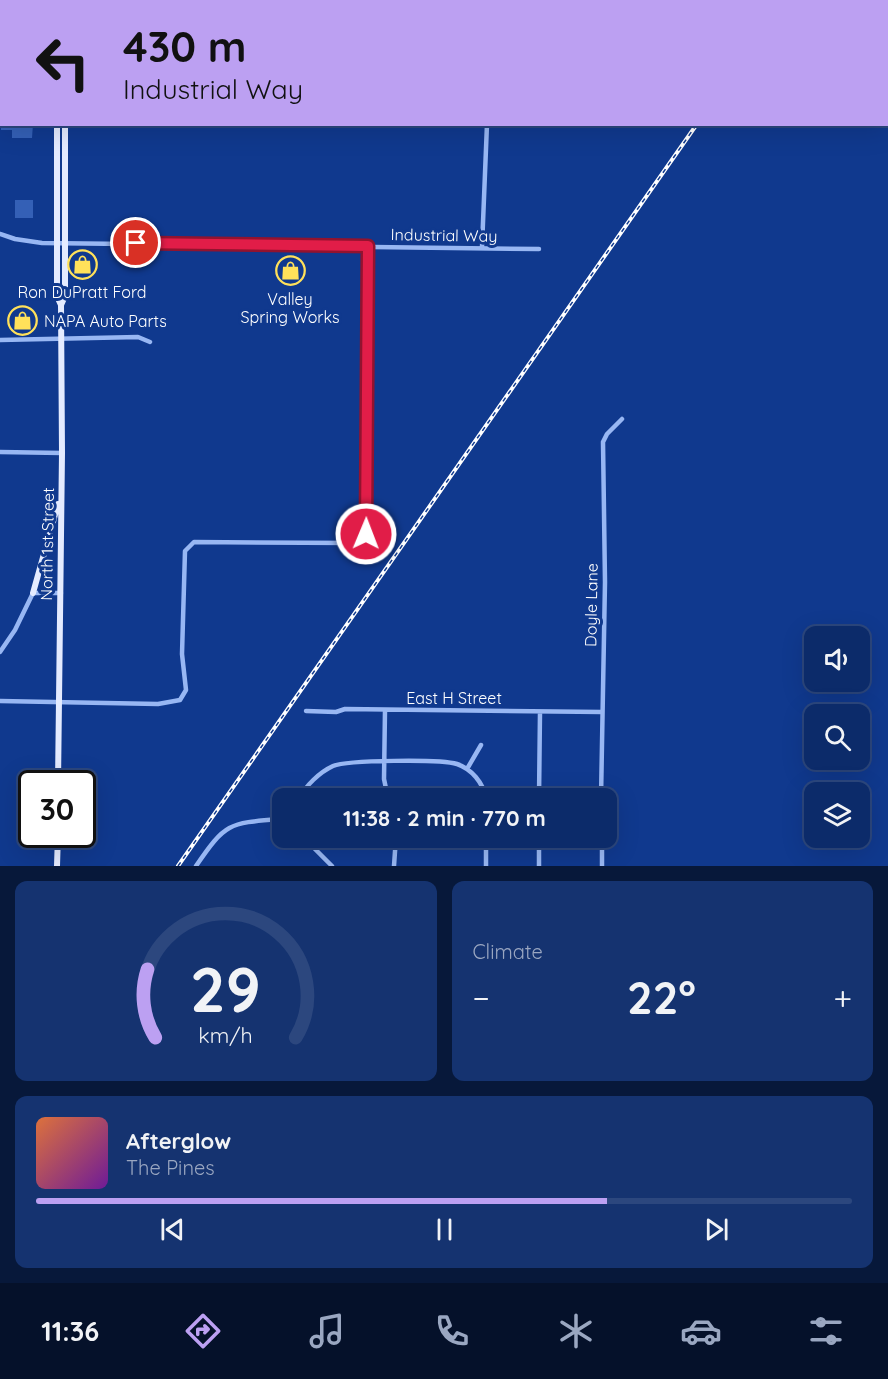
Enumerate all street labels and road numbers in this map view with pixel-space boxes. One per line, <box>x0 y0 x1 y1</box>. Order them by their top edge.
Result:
street label: Industrial Way <box>391 224 497 246</box>
street label: North 1st Street <box>36 487 58 601</box>
street label: Doyle Lane <box>580 563 602 647</box>
street label: East H Street <box>406 688 502 708</box>

